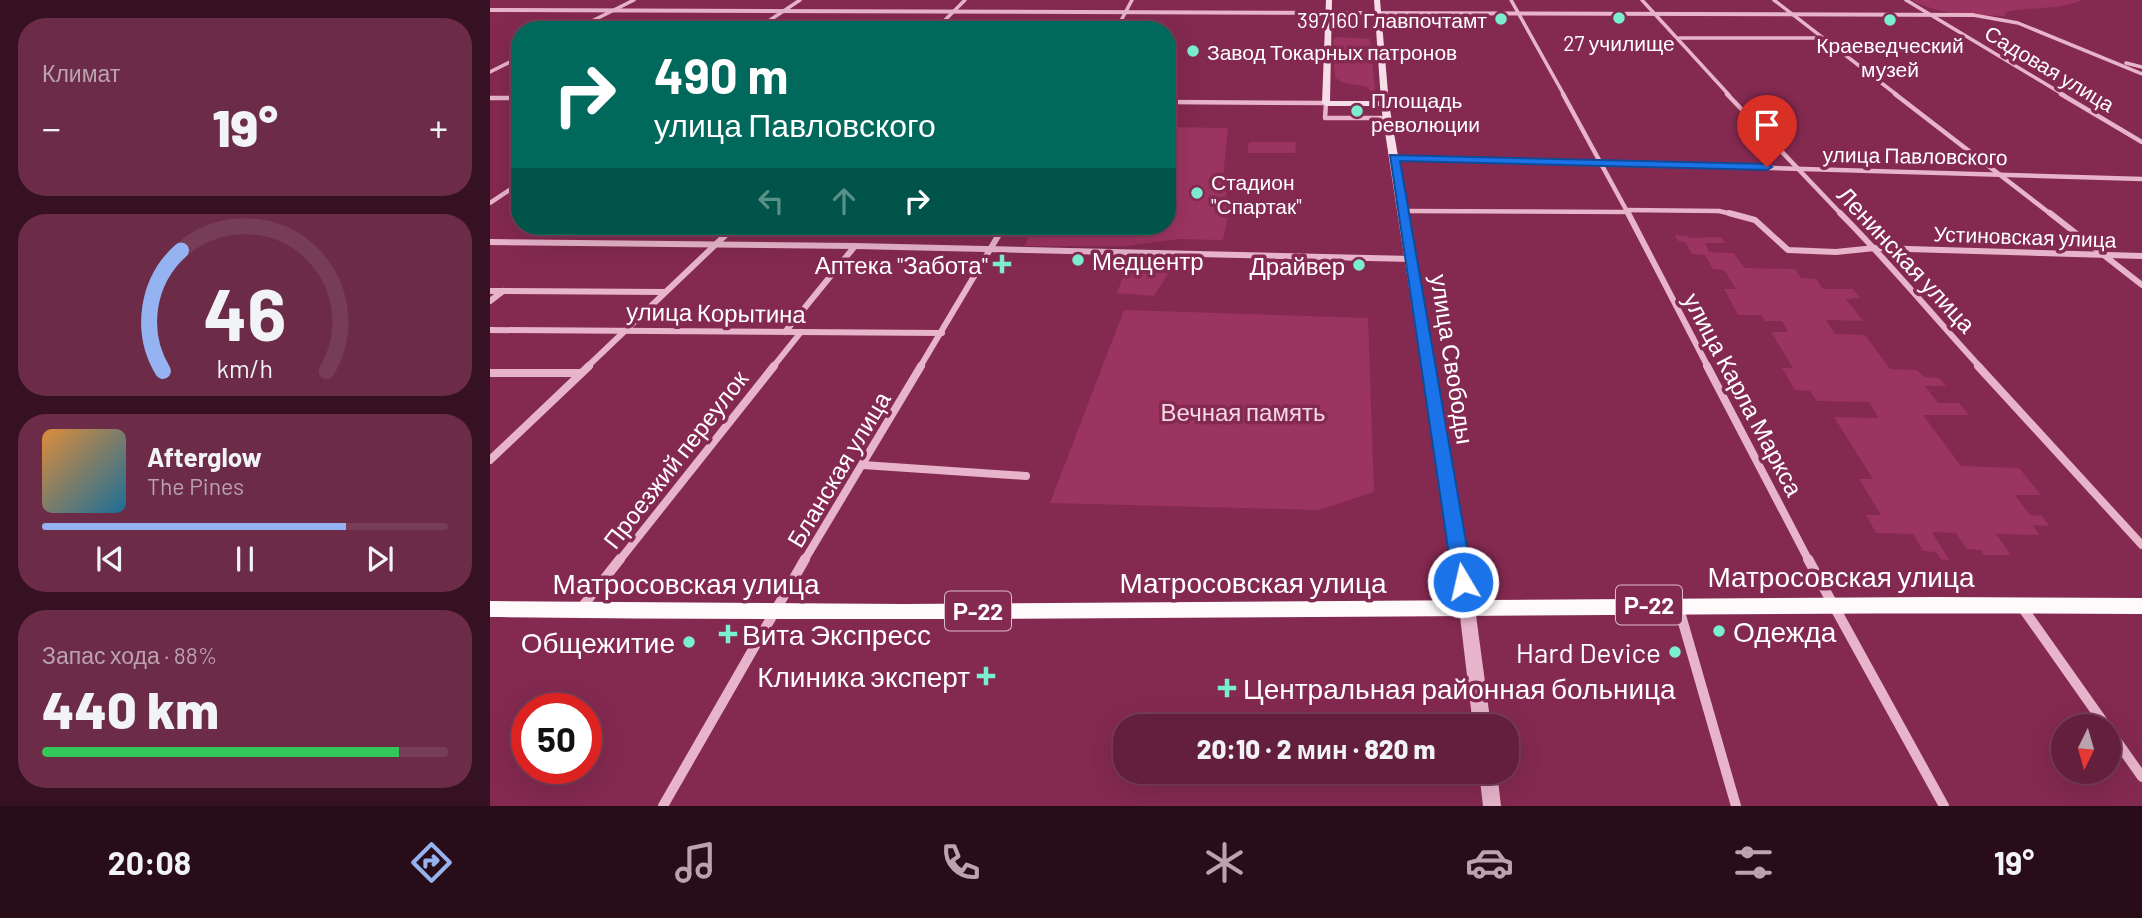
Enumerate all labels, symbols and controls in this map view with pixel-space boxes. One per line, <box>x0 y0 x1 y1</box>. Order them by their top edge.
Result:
place label: 397160 Главпочтамт <box>1297 7 1487 32</box>
marker: 27 училище <box>1611 10 1627 26</box>
marker: 397160 Главпочтамт <box>1493 11 1509 27</box>
marker: Краеведческий музей <box>1882 12 1898 28</box>
street label: Садовая улица <box>1981 19 2120 117</box>
place label: 27 училище <box>1563 30 1675 55</box>
place label: Краеведческий музей <box>1816 32 1964 81</box>
place label: Завод Токарных патронов <box>1207 39 1457 64</box>
marker: Завод Токарных патронов <box>1185 43 1201 59</box>
text: 490 m <box>654 45 788 104</box>
icon: right <box>539 49 630 140</box>
text: Климат <box>42 59 120 87</box>
place label: Площадь революции <box>1371 87 1480 136</box>
text: 19° <box>212 95 278 157</box>
pin <box>1737 95 1797 167</box>
marker: Площадь революции <box>1349 103 1365 119</box>
text: − <box>42 104 61 150</box>
text: + <box>429 104 448 150</box>
text: улица Павловского <box>654 105 936 143</box>
icon: arrive <box>1748 106 1786 144</box>
street label: улица Павловского <box>1822 141 2008 169</box>
place label: Стадион "Спартак" <box>1211 169 1302 218</box>
street label: Ленинская улица <box>1832 180 1983 339</box>
icon: left <box>752 182 790 220</box>
icon: ahead <box>825 182 863 220</box>
icon: right <box>898 182 936 220</box>
marker: Стадион "Спартак" <box>1189 185 1205 201</box>
street label: Устиновская улица <box>1933 220 2117 252</box>
place label: Медцентр <box>1092 246 1204 275</box>
place label: Аптека "Забота" <box>815 250 988 279</box>
place label: Драйвер <box>1249 251 1345 280</box>
marker: Медцентр <box>1070 252 1086 268</box>
marker: Аптека "Забота" <box>994 256 1010 272</box>
marker: Драйвер <box>1351 257 1367 273</box>
text: 46 <box>203 268 287 356</box>
street label: улица Свободы <box>1425 272 1481 446</box>
street label: улица Карла Маркса <box>1678 287 1810 501</box>
street label: улица Корытина <box>626 296 807 328</box>
text: km/h <box>217 353 273 383</box>
street label: Проезжий переулок <box>597 364 754 554</box>
street label: Бланская улица <box>780 385 896 552</box>
park label: Вечная память <box>1161 397 1325 426</box>
text: Afterglow <box>147 441 262 472</box>
text: The Pines <box>147 472 244 500</box>
icon: previous <box>91 540 129 578</box>
icon: pause <box>226 540 264 578</box>
icon: next <box>361 540 399 578</box>
position arrow <box>1426 545 1500 619</box>
street label: Матросовская улица <box>1707 559 1975 593</box>
street label: Матросовская улица <box>1119 565 1387 599</box>
street label: Матросовская улица <box>552 566 820 600</box>
road number: Р-22 <box>1616 586 1682 624</box>
road number: Р-22 <box>945 592 1011 631</box>
place label: Одежда <box>1733 614 1837 648</box>
place label: Вита Экспресс <box>742 617 931 651</box>
marker: Одежда <box>1711 623 1727 639</box>
place label: Общежитие <box>521 625 675 659</box>
marker: Вита Экспресс <box>720 626 736 642</box>
marker: Общежитие <box>681 634 697 650</box>
place label: Hard Device <box>1516 635 1661 669</box>
text: Запас хода · 88% <box>42 641 217 669</box>
marker: Hard Device <box>1667 644 1683 660</box>
place label: Клиника эксперт <box>757 659 970 693</box>
marker: Клиника эксперт <box>976 666 996 686</box>
place label: Центральная районная больница <box>1243 671 1676 705</box>
text: 440 km <box>42 677 219 739</box>
marker: Центральная районная больница <box>1217 678 1237 698</box>
speed limit sign: 50 <box>511 693 602 784</box>
north arrow <box>2051 714 2121 784</box>
map controls <box>2051 714 2121 784</box>
text: 20:10 · 2 мин · 820 m <box>1197 733 1435 764</box>
icon: directions <box>407 838 456 887</box>
icon: music <box>671 838 720 887</box>
icon: phone <box>936 838 985 887</box>
icon: climate <box>1200 838 1249 887</box>
icon: car <box>1465 838 1514 887</box>
icon: filters <box>1729 838 1778 887</box>
text: 20:08 <box>108 843 191 881</box>
text: 19° <box>1994 843 2034 881</box>

